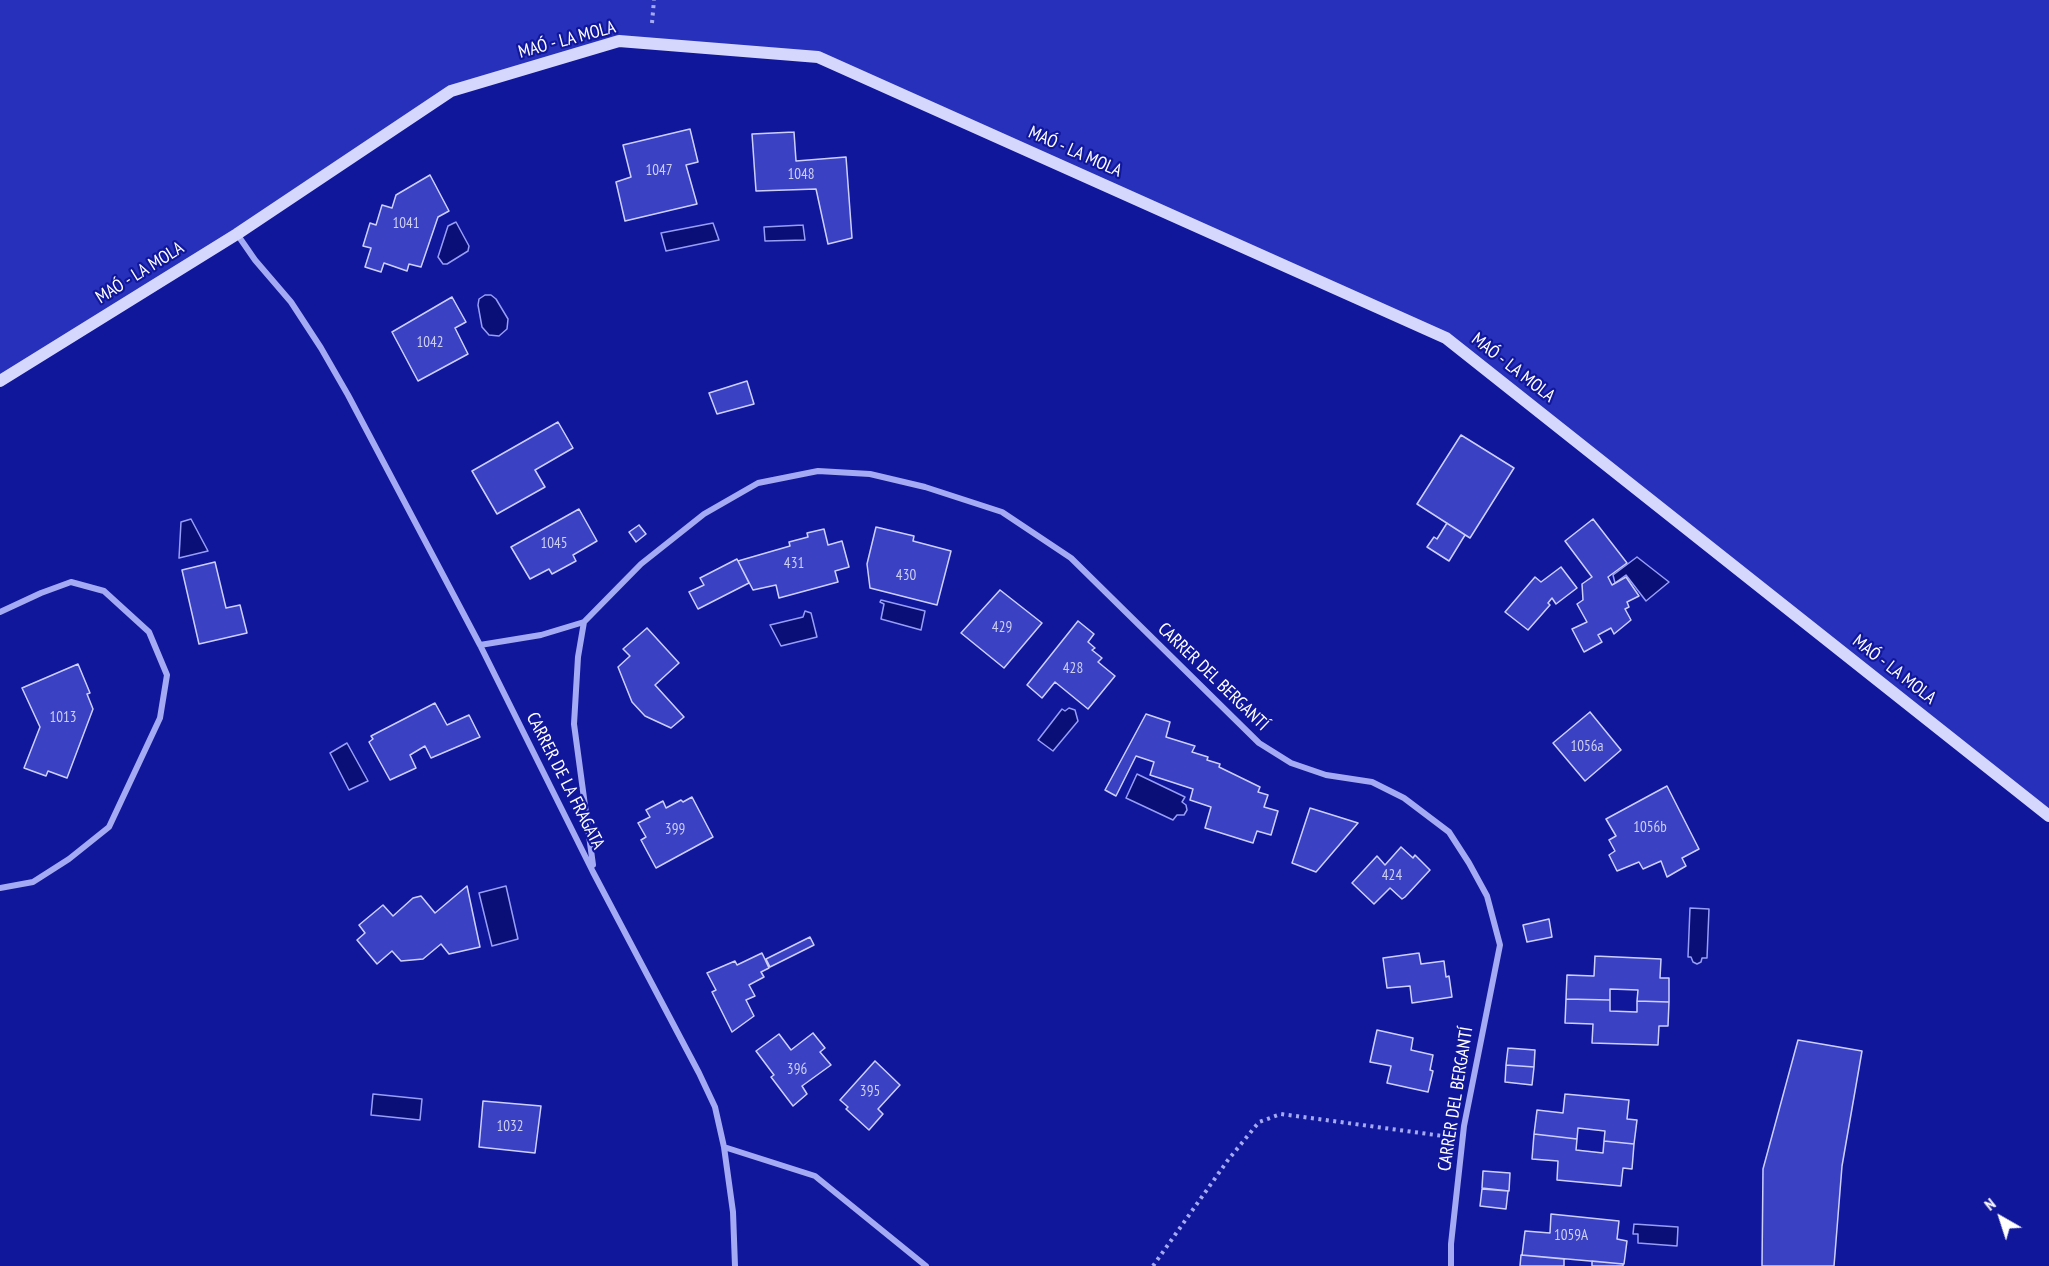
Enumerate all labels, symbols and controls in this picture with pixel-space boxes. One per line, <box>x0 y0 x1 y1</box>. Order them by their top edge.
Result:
street label: MAÓ - LA MOLA <box>516 17 618 63</box>
street label: MAÓ - LA MOLA <box>1025 122 1125 182</box>
house number: 1047 <box>646 162 672 180</box>
house number: 1048 <box>788 166 814 184</box>
house number: 1041 <box>393 215 419 233</box>
street label: MAÓ - LA MOLA <box>92 237 188 309</box>
street label: MAÓ - LA MOLA <box>1467 329 1559 407</box>
house number: 1042 <box>417 334 443 352</box>
house number: 1045 <box>541 535 567 553</box>
house number: 431 <box>784 555 804 573</box>
house number: 430 <box>896 567 916 585</box>
house number: 429 <box>992 619 1012 637</box>
street label: CARRER DEL BERGANTÍ <box>1153 619 1273 735</box>
street label: MAÓ - LA MOLA <box>1848 631 1940 709</box>
house number: 428 <box>1063 660 1083 678</box>
house number: 1013 <box>50 709 76 727</box>
street label: CARRER DE LA FRAGATA <box>521 709 609 853</box>
house number: 1056a <box>1571 738 1603 756</box>
house number: 1056b <box>1633 819 1667 837</box>
house number: 399 <box>665 821 685 839</box>
house number: 424 <box>1382 867 1402 885</box>
street label: CARRER DEL BERGANTÍ <box>1434 1025 1478 1173</box>
house number: 396 <box>787 1061 807 1079</box>
house number: 395 <box>860 1083 880 1101</box>
house number: 1032 <box>497 1118 523 1136</box>
north arrow <box>1971 1188 2031 1248</box>
text: N <box>1980 1194 1999 1215</box>
house number: 1059A <box>1554 1227 1588 1245</box>

